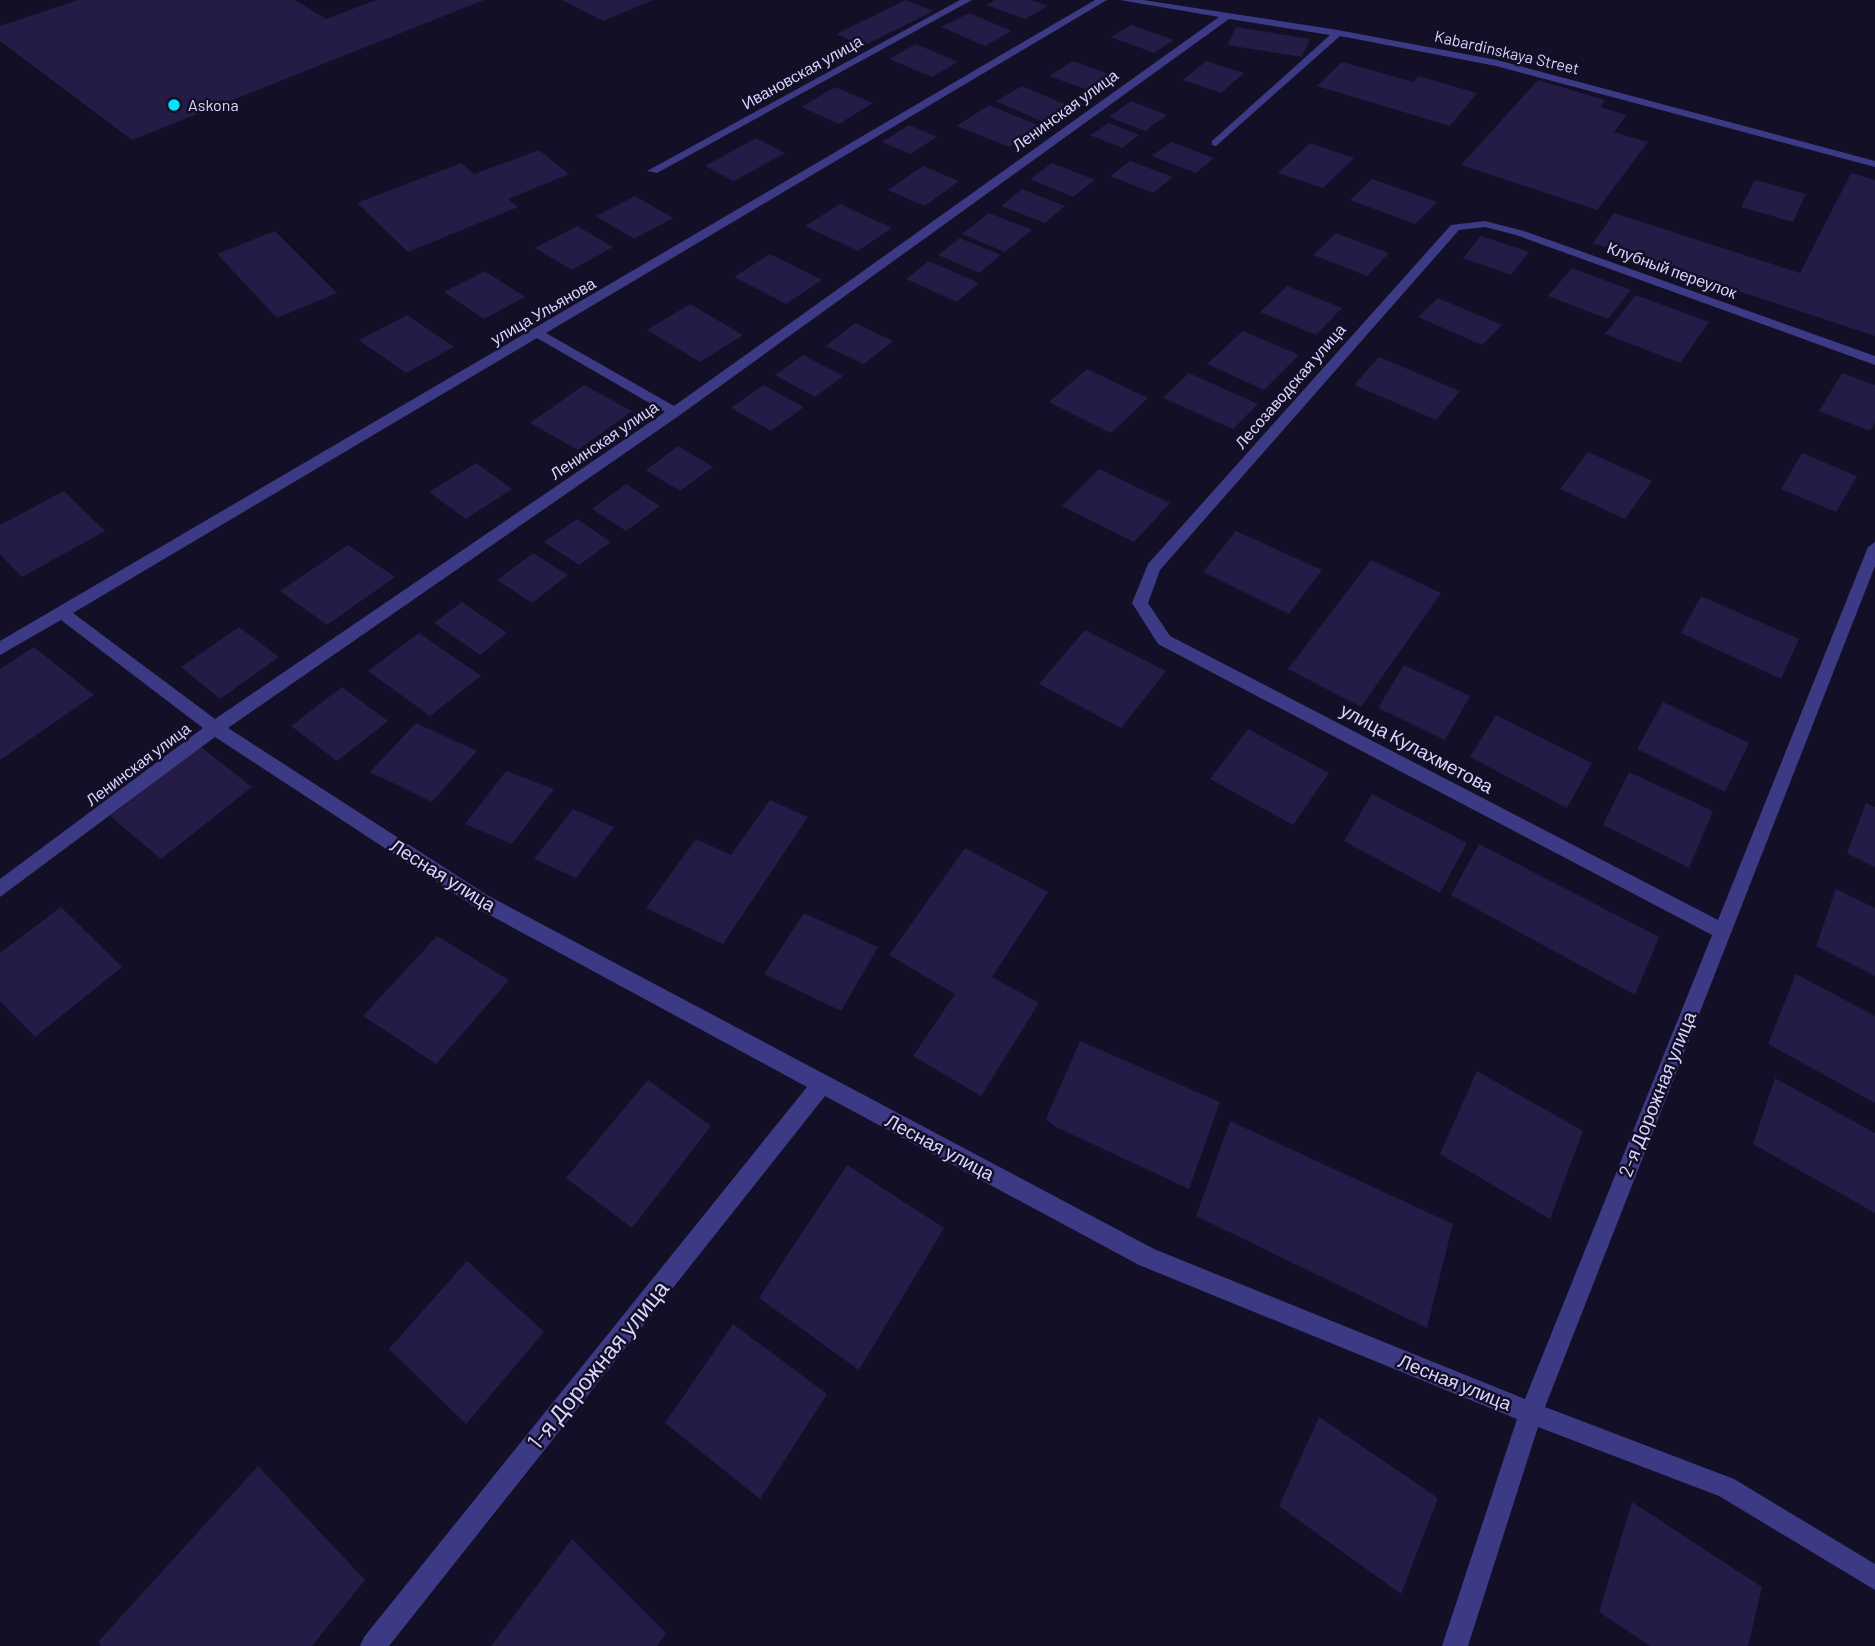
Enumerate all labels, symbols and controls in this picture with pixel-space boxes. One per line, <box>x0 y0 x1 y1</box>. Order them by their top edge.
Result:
street label: Kabardinskaya Street <box>1433 26 1581 77</box>
street label: Ивановская улица <box>738 31 865 113</box>
street label: Ленинская улица <box>1008 65 1121 154</box>
place label: Askona <box>188 95 239 114</box>
marker: Askona <box>166 97 182 113</box>
street label: Клубный переулок <box>1605 237 1741 302</box>
street label: улица Ульянова <box>487 273 598 348</box>
street label: Лесозаводская улица <box>1230 319 1349 452</box>
street label: Ленинская улица <box>546 396 661 483</box>
street label: улица Кулахметова <box>1337 698 1498 798</box>
street label: Ленинская улица <box>82 718 194 809</box>
street label: Лесная улица <box>386 833 501 916</box>
street label: 2-я Дорожная улица <box>1613 1007 1700 1180</box>
street label: Лесная улица <box>882 1108 999 1185</box>
street label: 1-я Дорожная улица <box>520 1274 674 1455</box>
street label: Лесная улица <box>1395 1348 1515 1415</box>

